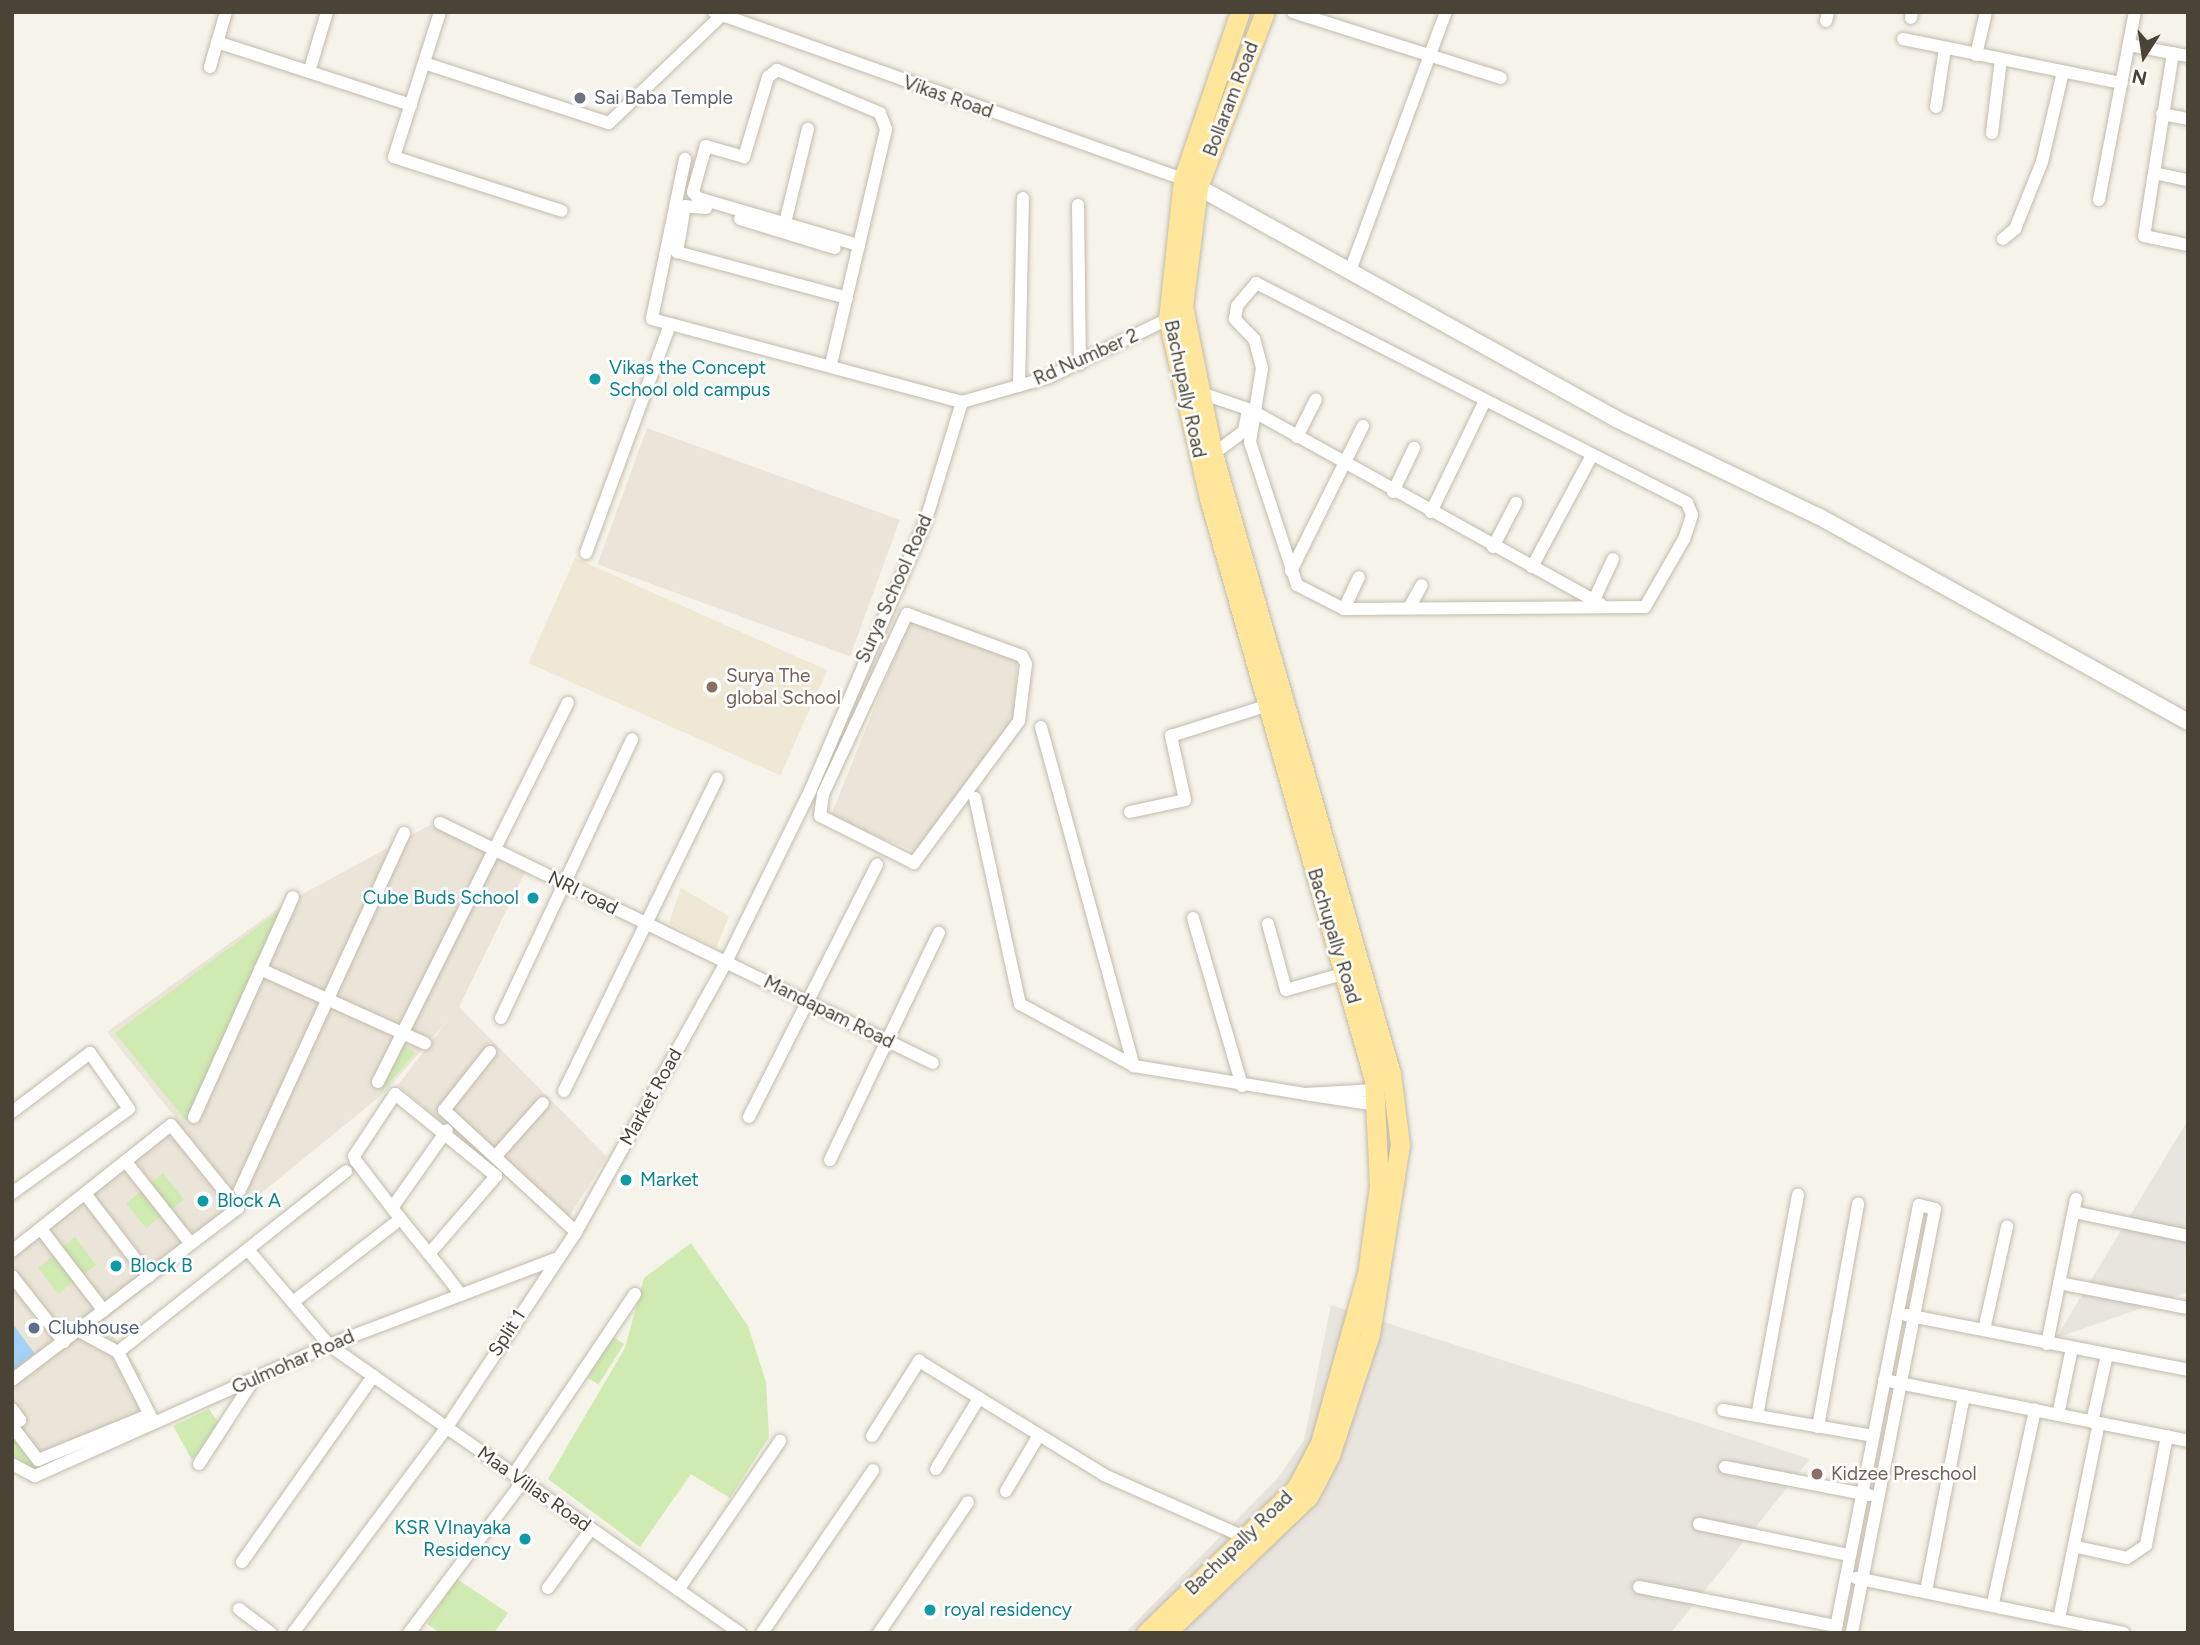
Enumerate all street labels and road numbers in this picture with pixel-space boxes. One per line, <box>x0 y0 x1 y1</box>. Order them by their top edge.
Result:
street label: Bollaram Road <box>1199 38 1263 160</box>
street label: Vikas Road <box>900 71 996 123</box>
street label: Bachupally Road <box>1159 318 1211 460</box>
street label: Rd Number 2 <box>1030 324 1142 390</box>
street label: Surya School Road <box>851 511 937 667</box>
street label: Bachupally Road <box>1303 865 1365 1007</box>
street label: NRI road <box>544 866 622 920</box>
street label: Mandapam Road <box>760 970 898 1054</box>
street label: Market Road <box>615 1045 687 1149</box>
street label: Split 1 <box>483 1305 531 1361</box>
street label: Gulmohar Road <box>228 1325 358 1399</box>
street label: Maa Villas Road <box>473 1442 595 1536</box>
street label: Bachupally Road <box>1181 1486 1297 1600</box>

